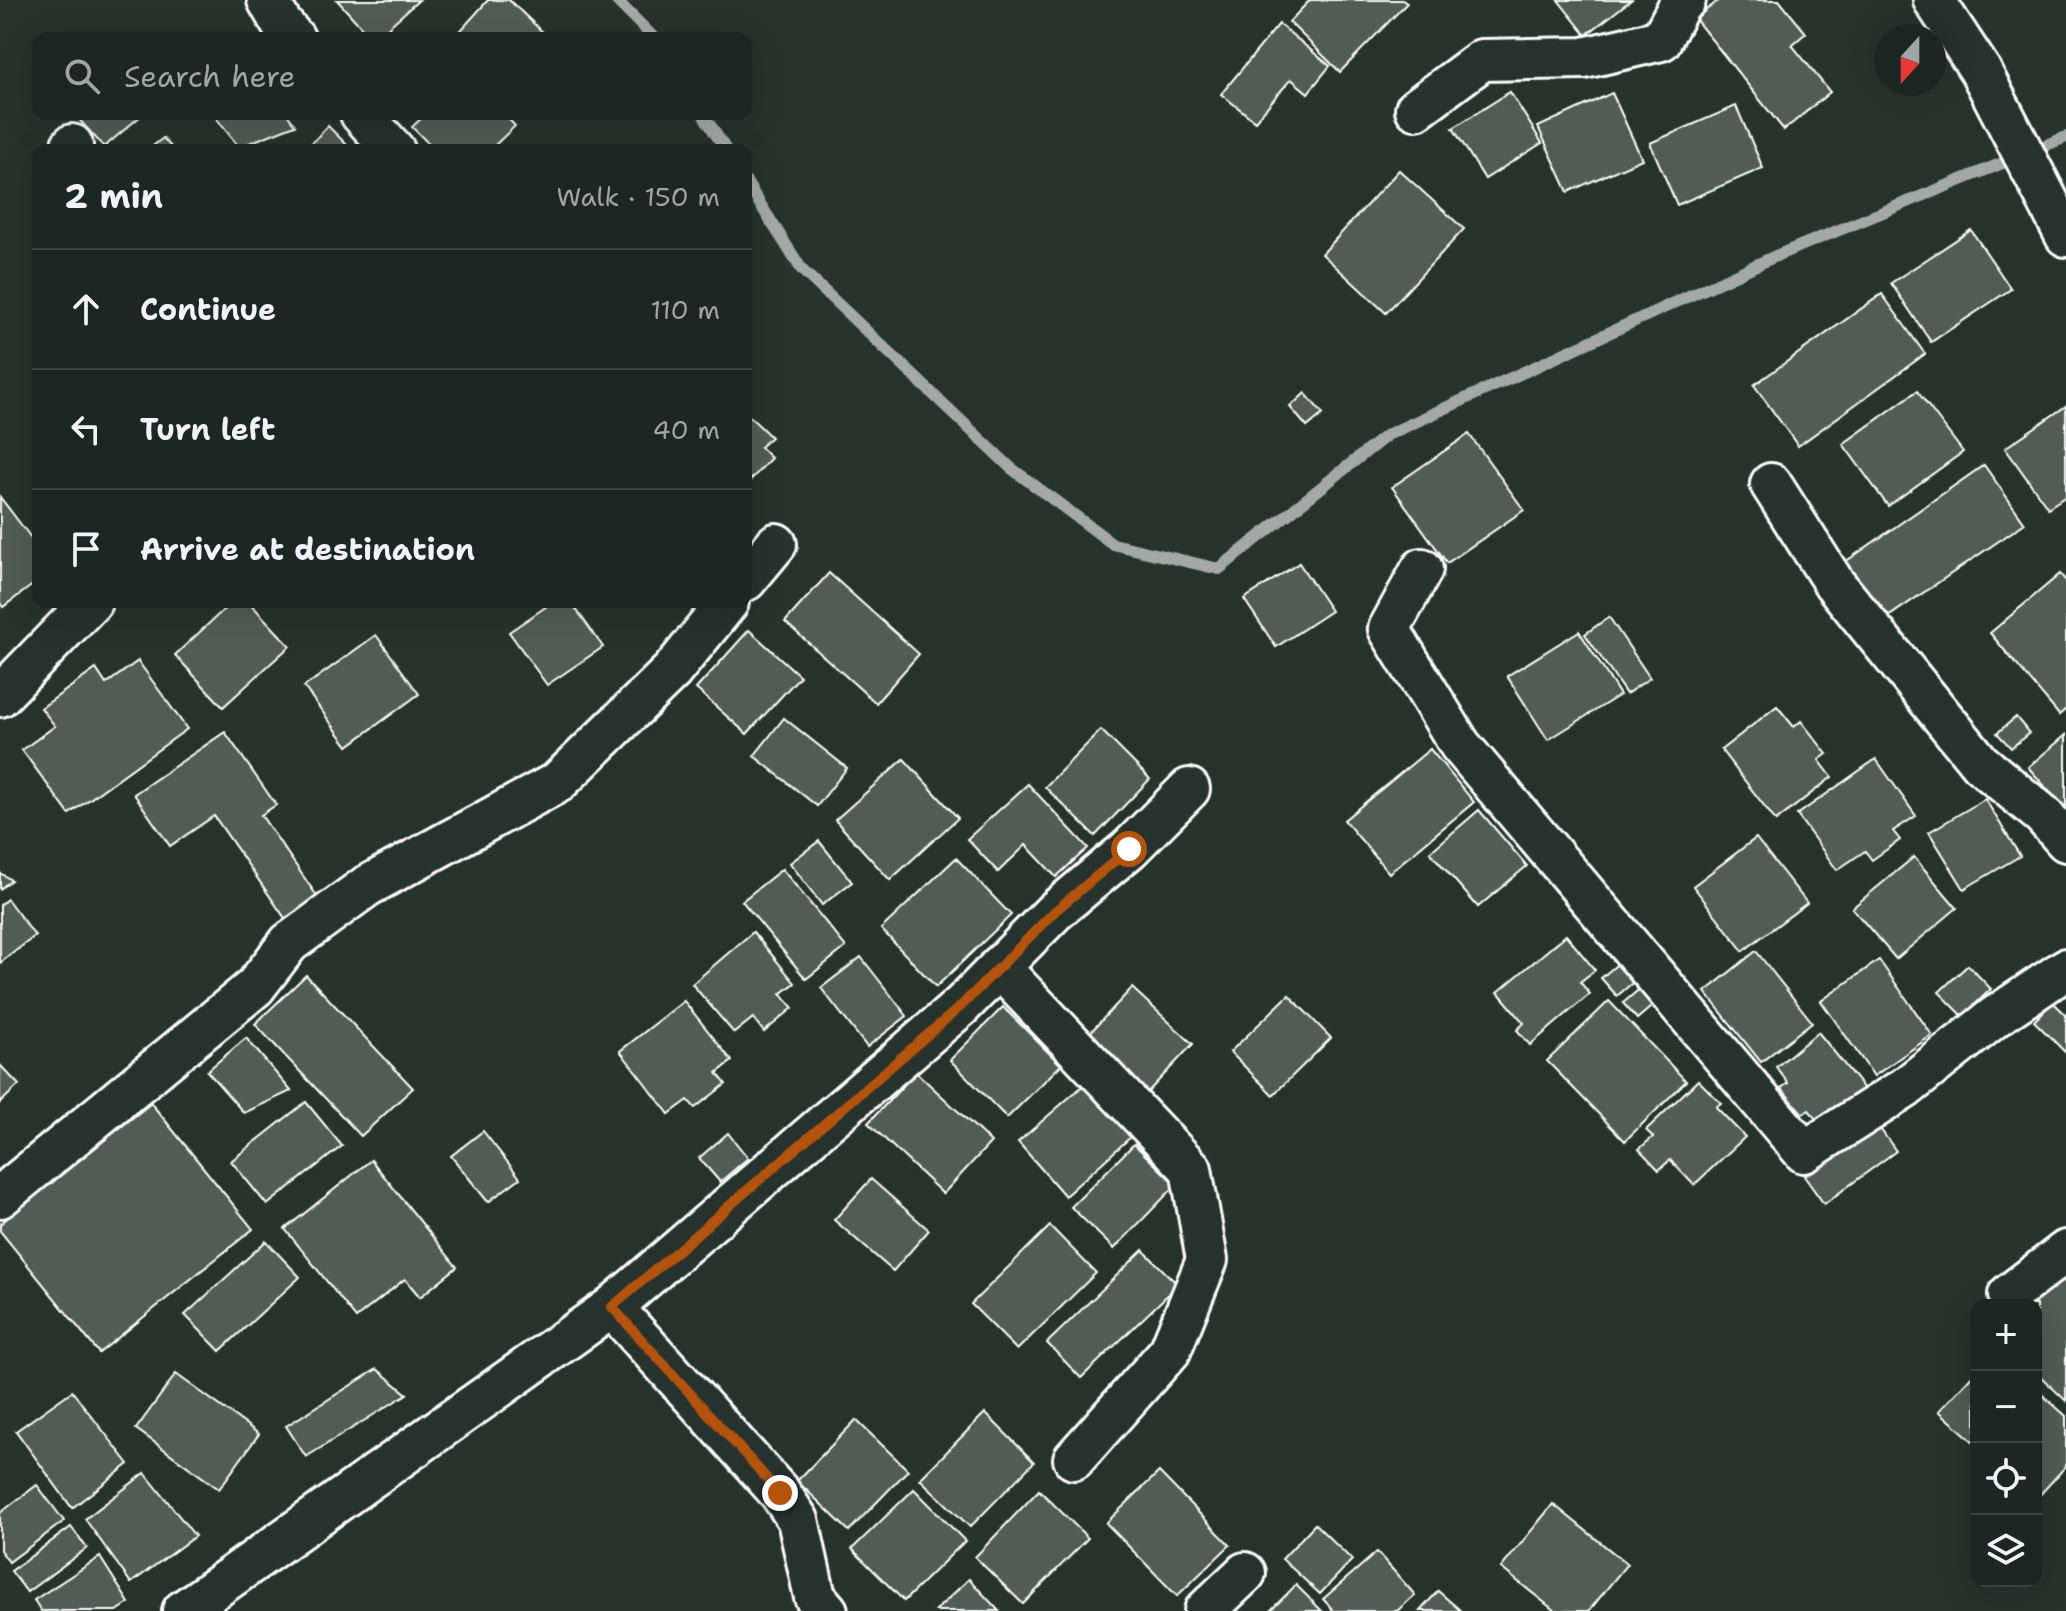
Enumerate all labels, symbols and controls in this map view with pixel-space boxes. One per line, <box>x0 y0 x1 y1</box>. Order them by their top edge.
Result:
north arrow <box>1874 24 1946 96</box>
search box <box>32 32 752 120</box>
icon: search <box>60 54 104 98</box>
text: Search here <box>124 56 295 97</box>
text: 2 min <box>64 173 163 219</box>
text: Walk · 150 m <box>557 179 720 214</box>
icon: ahead <box>64 287 108 331</box>
text: Continue <box>140 289 276 330</box>
text: 110 m <box>650 292 720 327</box>
icon: left <box>64 407 108 451</box>
text: Turn left <box>140 409 275 450</box>
text: 40 m <box>653 412 720 447</box>
icon: arrive <box>64 527 108 571</box>
text: Arrive at destination <box>140 529 475 570</box>
route start <box>1111 831 1147 867</box>
map controls <box>1970 1299 2042 1587</box>
button: + <box>1970 1299 2042 1371</box>
button: − <box>1970 1371 2042 1443</box>
button: locate <box>1970 1443 2042 1515</box>
route end <box>762 1475 798 1511</box>
button: layers <box>1970 1515 2042 1587</box>

